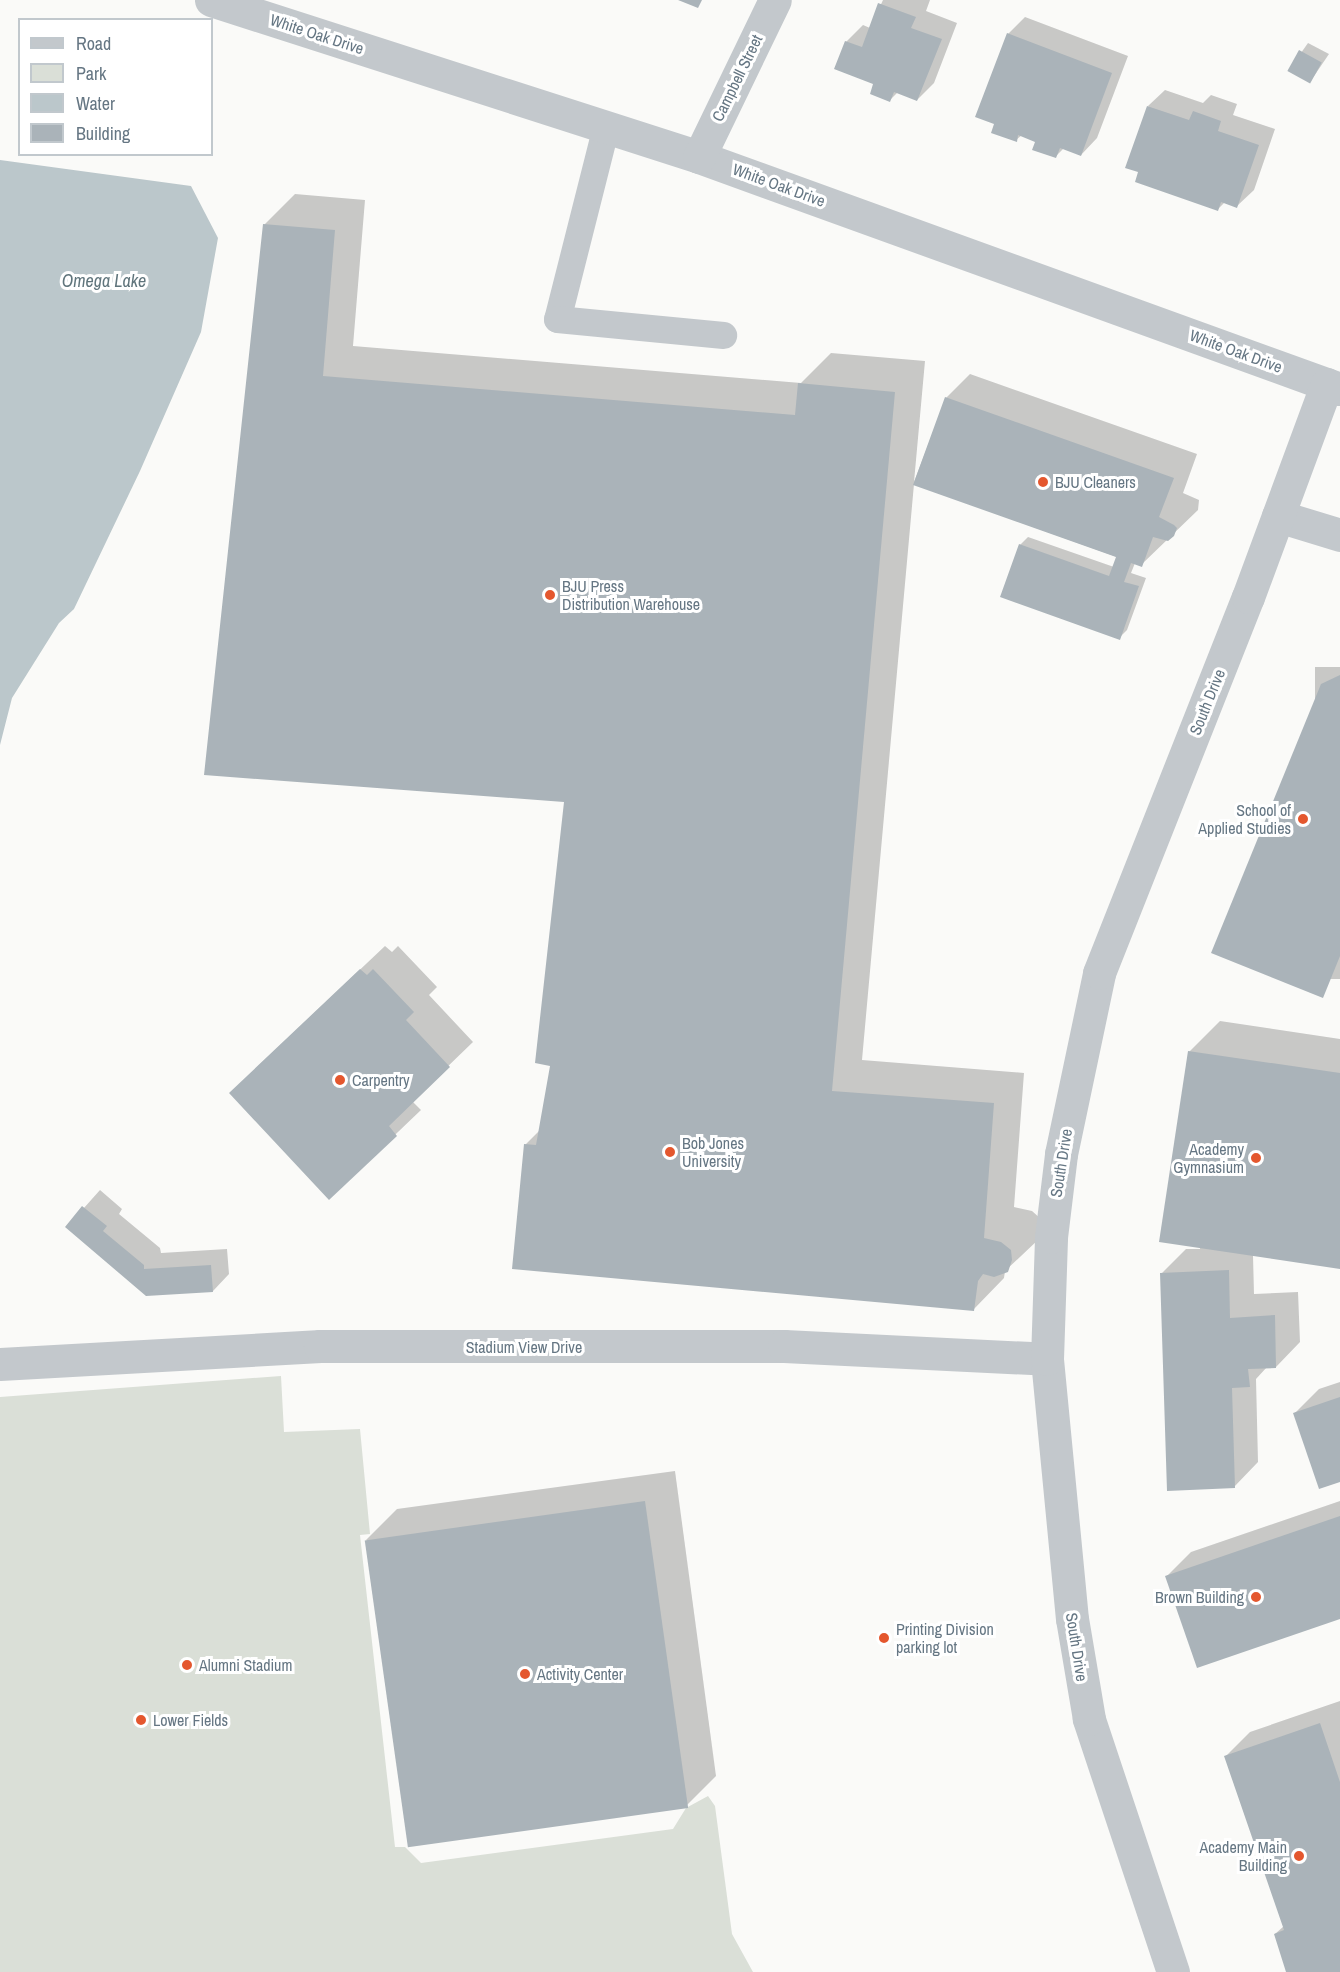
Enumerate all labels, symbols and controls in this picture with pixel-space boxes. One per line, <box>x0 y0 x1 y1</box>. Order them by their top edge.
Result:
street label: White Oak Drive <box>268 10 366 58</box>
legend <box>18 18 213 156</box>
text: Road <box>76 31 111 56</box>
street label: Campbell Street <box>708 32 766 124</box>
text: Park <box>76 61 106 86</box>
text: Water <box>76 91 115 116</box>
text: Building <box>76 121 130 146</box>
street label: White Oak Drive <box>730 159 828 211</box>
water label: Omega Lake <box>62 270 146 292</box>
street label: White Oak Drive <box>1187 325 1285 377</box>
place label: BJU Cleaners <box>1055 472 1136 492</box>
marker: BJU Cleaners <box>1036 475 1050 489</box>
place label: BJU Press Distribution Warehouse <box>562 576 700 614</box>
marker: BJU Press Distribution Warehouse <box>543 588 557 602</box>
street label: South Drive <box>1185 666 1229 738</box>
place label: School of Applied Studies <box>1198 800 1291 838</box>
marker: School of Applied Studies <box>1296 812 1310 826</box>
place label: Carpentry <box>352 1070 410 1090</box>
marker: Carpentry <box>333 1073 347 1087</box>
street label: South Drive <box>1046 1127 1076 1199</box>
place label: Bob Jones University <box>682 1133 744 1171</box>
place label: Academy Gymnasium <box>1173 1139 1244 1177</box>
marker: Bob Jones University <box>663 1145 677 1159</box>
marker: Academy Gymnasium <box>1249 1151 1263 1165</box>
street label: Stadium View Drive <box>466 1337 582 1357</box>
place label: Brown Building <box>1155 1587 1244 1607</box>
marker: Brown Building <box>1249 1590 1263 1604</box>
street label: South Drive <box>1062 1611 1092 1683</box>
place label: Printing Division parking lot <box>896 1619 994 1657</box>
marker: Printing Division parking lot <box>877 1631 891 1645</box>
place label: Alumni Stadium <box>199 1655 292 1675</box>
marker: Alumni Stadium <box>180 1658 194 1672</box>
place label: Activity Center <box>537 1664 623 1684</box>
marker: Activity Center <box>518 1667 532 1681</box>
place label: Lower Fields <box>153 1710 228 1730</box>
marker: Lower Fields <box>134 1713 148 1727</box>
place label: Academy Main Building <box>1199 1837 1287 1875</box>
marker: Academy Main Building <box>1292 1849 1306 1863</box>

